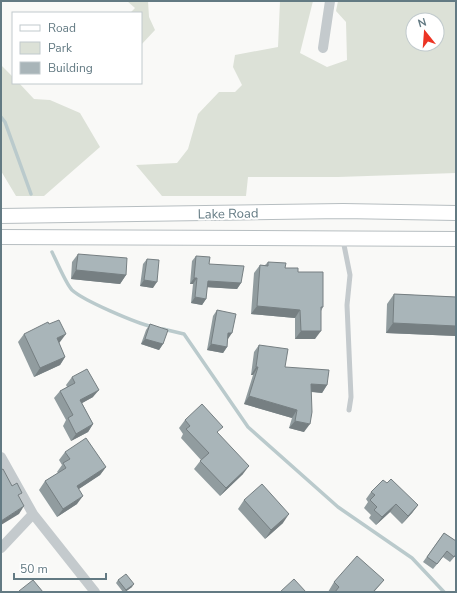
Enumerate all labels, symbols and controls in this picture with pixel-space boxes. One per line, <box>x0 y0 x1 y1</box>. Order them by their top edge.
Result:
legend <box>12 12 142 84</box>
north arrow <box>405 12 445 52</box>
text: N <box>416 15 428 31</box>
text: Road <box>48 20 76 36</box>
text: Park <box>48 40 73 56</box>
text: Building <box>48 60 93 76</box>
street label: Lake Road <box>197 204 259 224</box>
scale bar <box>14 555 106 581</box>
text: 50 m <box>20 561 48 577</box>

